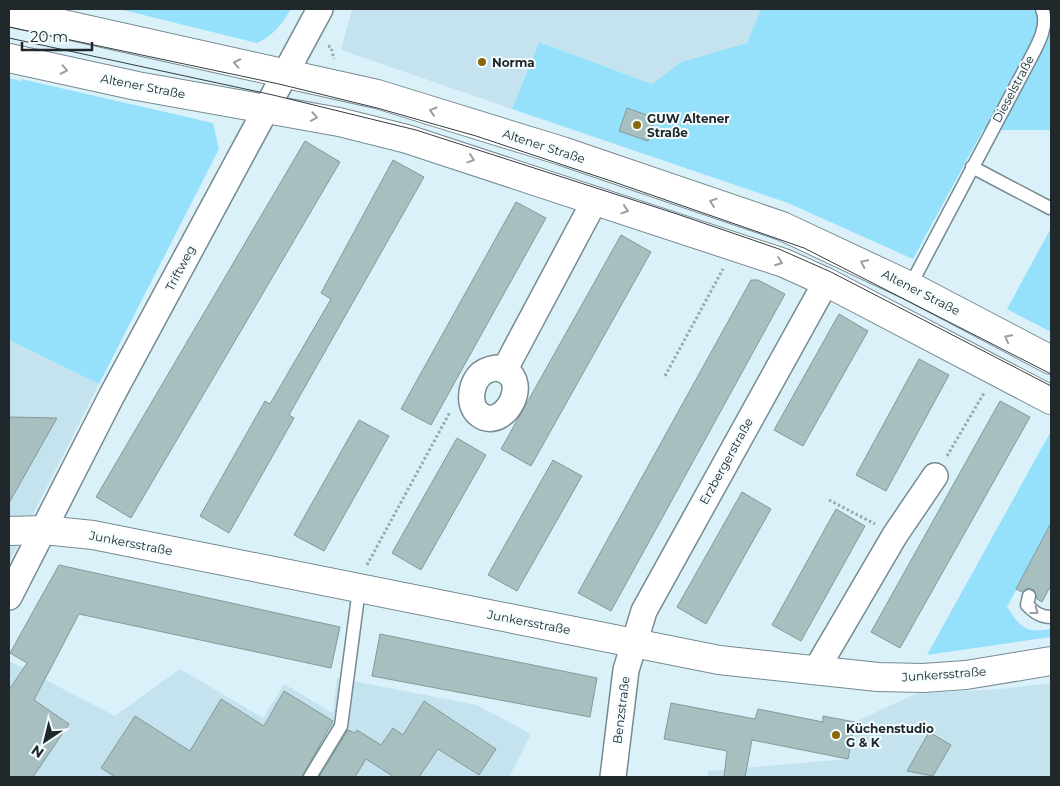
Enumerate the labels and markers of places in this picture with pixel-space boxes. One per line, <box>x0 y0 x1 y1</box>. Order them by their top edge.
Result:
place label: Norma <box>492 55 535 70</box>
marker: Norma <box>476 56 488 68</box>
place label: GUW Altener Straße <box>647 111 730 140</box>
marker: GUW Altener Straße <box>631 119 643 131</box>
place label: Küchenstudio G & K <box>846 721 934 750</box>
marker: Küchenstudio G & K <box>830 729 842 741</box>

